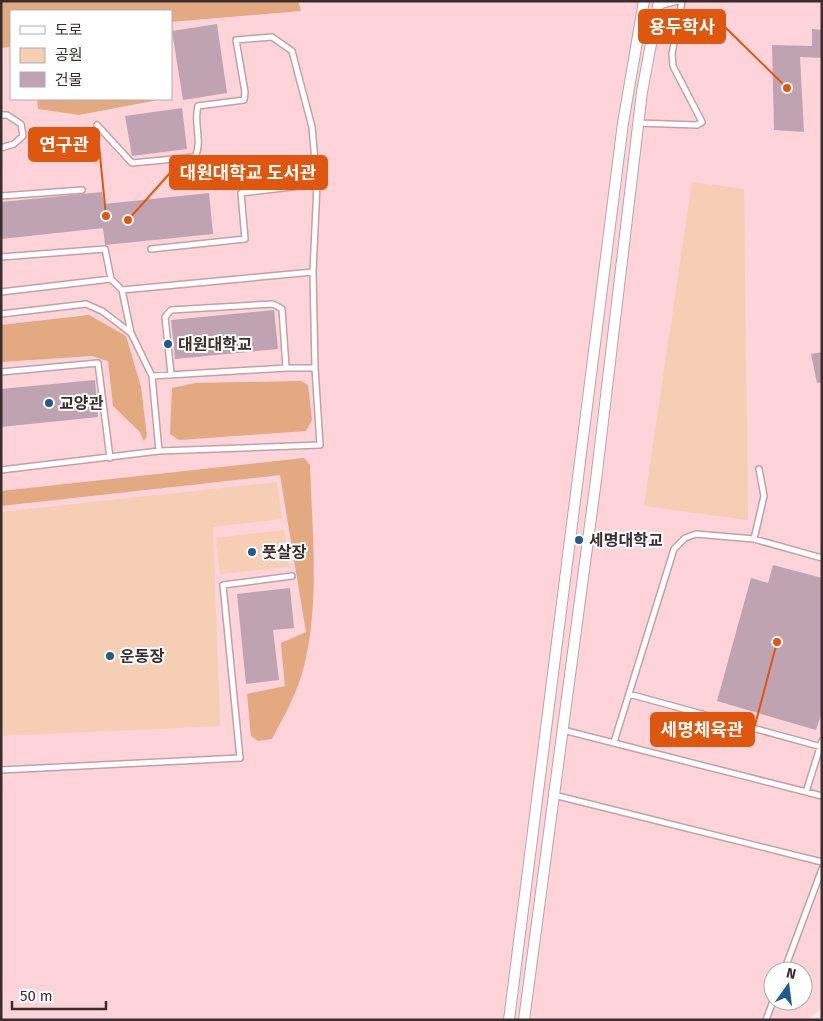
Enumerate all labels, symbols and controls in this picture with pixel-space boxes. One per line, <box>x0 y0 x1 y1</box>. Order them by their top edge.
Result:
legend <box>10 10 172 100</box>
callout: 용두학사 <box>639 10 725 43</box>
text: 용두학사 <box>649 16 716 38</box>
text: 도로 <box>55 21 83 39</box>
text: 공원 <box>55 46 83 64</box>
text: 건물 <box>55 71 83 89</box>
callout: 연구관 <box>29 128 99 161</box>
text: 연구관 <box>39 134 89 156</box>
callout: 대원대학교 도서관 <box>170 156 327 189</box>
text: 대원대학교 도서관 <box>180 162 317 184</box>
place label: 대원대학교 <box>178 335 252 354</box>
marker: 대원대학교 <box>162 338 174 350</box>
place label: 교양관 <box>59 394 103 413</box>
marker: 교양관 <box>43 397 55 409</box>
place label: 세명대학교 <box>589 531 663 550</box>
marker: 세명대학교 <box>573 534 585 546</box>
place label: 풋살장 <box>262 543 306 562</box>
marker: 풋살장 <box>246 546 258 558</box>
place label: 운동장 <box>120 647 164 666</box>
marker: 운동장 <box>104 650 116 662</box>
callout: 세명체육관 <box>651 713 754 746</box>
text: 세명체육관 <box>661 719 744 741</box>
north arrow <box>763 961 813 1011</box>
text: N <box>784 964 798 983</box>
scale bar <box>12 978 106 1010</box>
text: 50 m <box>20 987 53 1005</box>

